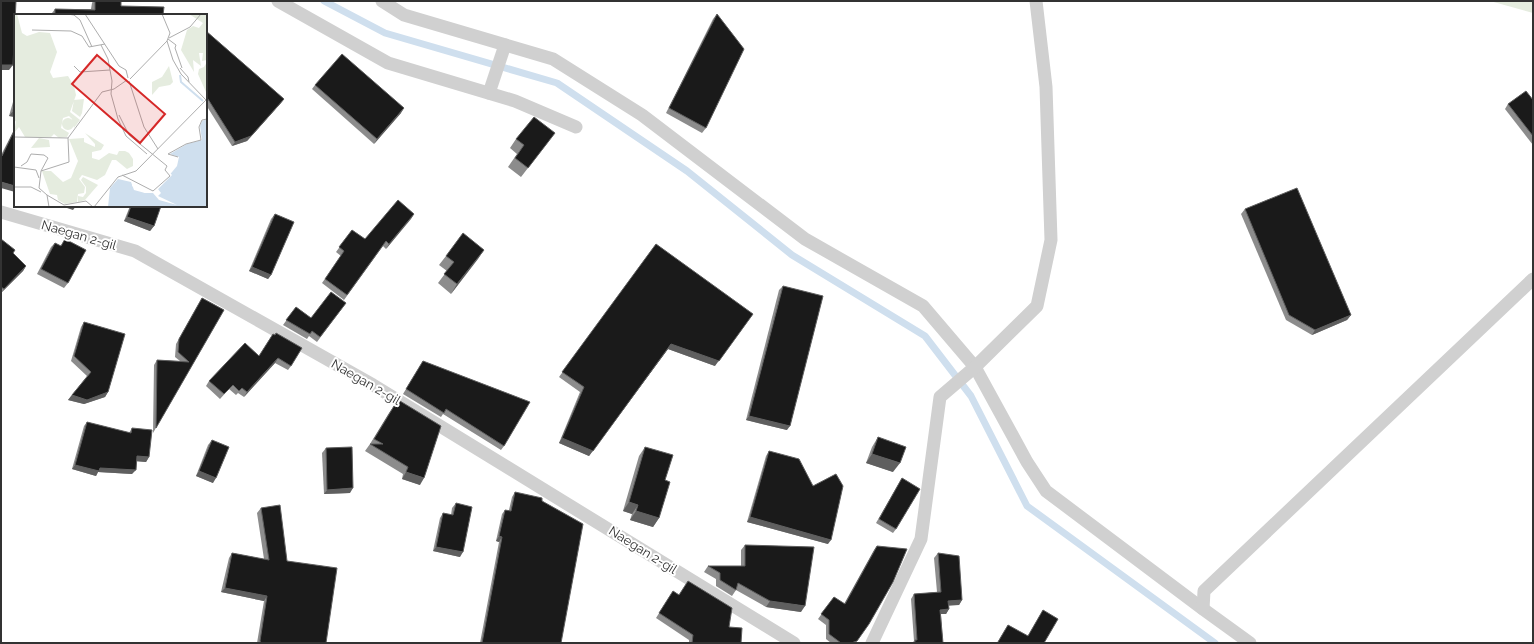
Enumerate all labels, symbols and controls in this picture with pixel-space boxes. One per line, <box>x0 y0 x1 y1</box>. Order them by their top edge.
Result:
inset map <box>14 14 207 207</box>
street label: Naegan 2-gil <box>40 217 119 253</box>
street label: Naegan 2-gil <box>329 356 404 408</box>
street label: Naegan 2-gil <box>606 523 680 577</box>

